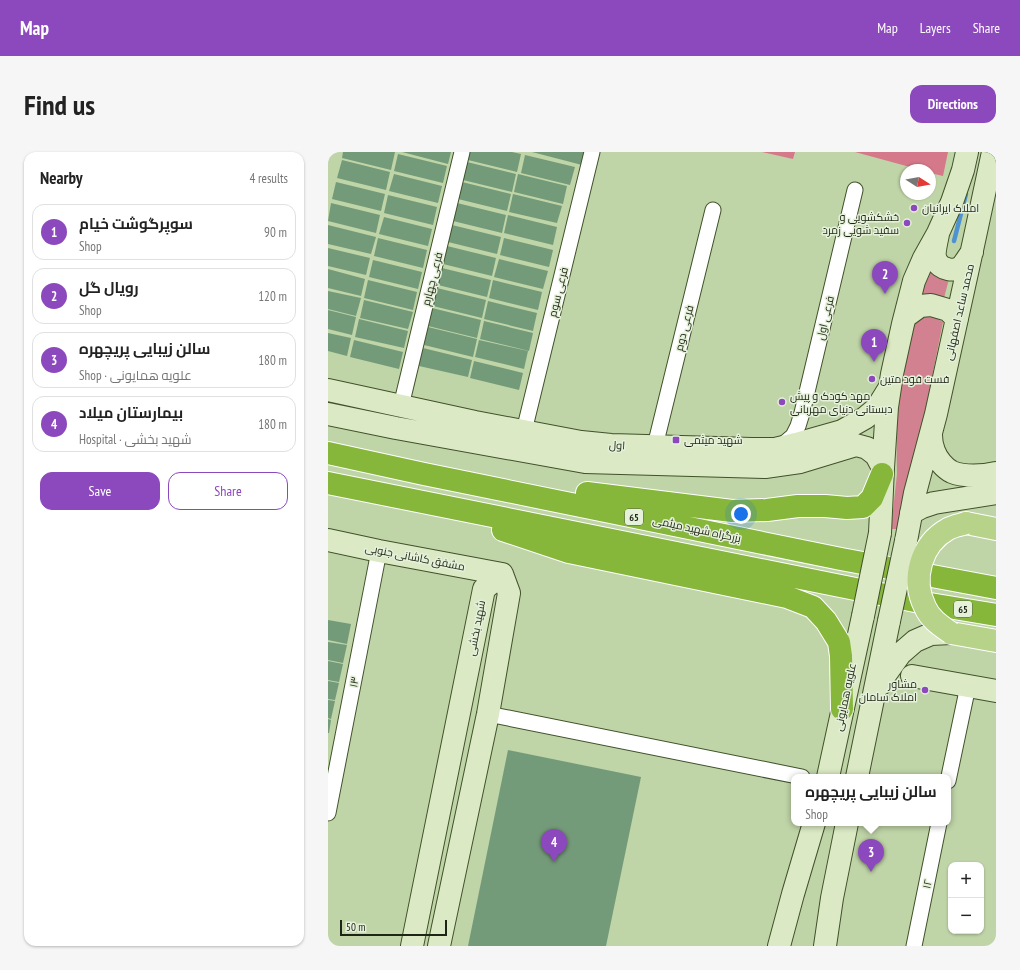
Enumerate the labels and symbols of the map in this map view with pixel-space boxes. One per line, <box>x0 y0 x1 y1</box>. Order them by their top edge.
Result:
north arrow <box>900 164 936 200</box>
place label: املاک ایرانیان <box>922 201 979 215</box>
marker: املاک ایرانیان <box>909 203 919 213</box>
place label: خشکشویی و سفید شویی زمرد <box>822 210 899 237</box>
marker: خشکشویی و سفید شویی زمرد <box>902 218 912 228</box>
street label: فرعی چهارم <box>419 251 446 308</box>
pin: 2 <box>872 261 898 294</box>
street label: محمد ساعد اصفهانی <box>941 262 977 362</box>
street label: فرعی سوم <box>545 266 572 319</box>
street label: فرعی اول <box>813 295 837 341</box>
street label: فرعی دوم <box>672 304 697 353</box>
pin: 1 <box>861 329 887 362</box>
place label: فست فود متین <box>880 372 949 386</box>
marker: فست فود متین <box>867 374 877 384</box>
place label: مهد کودک و پیش دبستانی دنیای‌ مهربانی <box>790 389 893 416</box>
marker: مهد کودک و پیش دبستانی دنیای‌ مهربانی <box>777 397 787 407</box>
place label: شهید میثمی <box>684 433 743 447</box>
marker: شهید میثمی <box>671 435 681 445</box>
street label: اول <box>609 438 625 452</box>
your location <box>731 504 751 524</box>
road number: 65 <box>625 509 643 525</box>
street label: بزرگراه شهید میثمی <box>651 513 743 545</box>
street label: مشفق کاشانی جنوبی <box>364 540 466 574</box>
street label: شهید بخشی <box>464 599 488 657</box>
road number: 65 <box>954 601 972 617</box>
street label: علویه همایونی <box>831 662 859 732</box>
street label: ۱۳ <box>346 675 362 689</box>
place label: مشاور املاک سامان <box>859 677 917 704</box>
marker: مشاور املاک سامان <box>920 685 930 695</box>
pin: 4 <box>541 829 567 862</box>
pin: 3 <box>858 839 884 872</box>
street label: ۱۲ <box>919 878 935 890</box>
scale bar <box>340 918 447 937</box>

